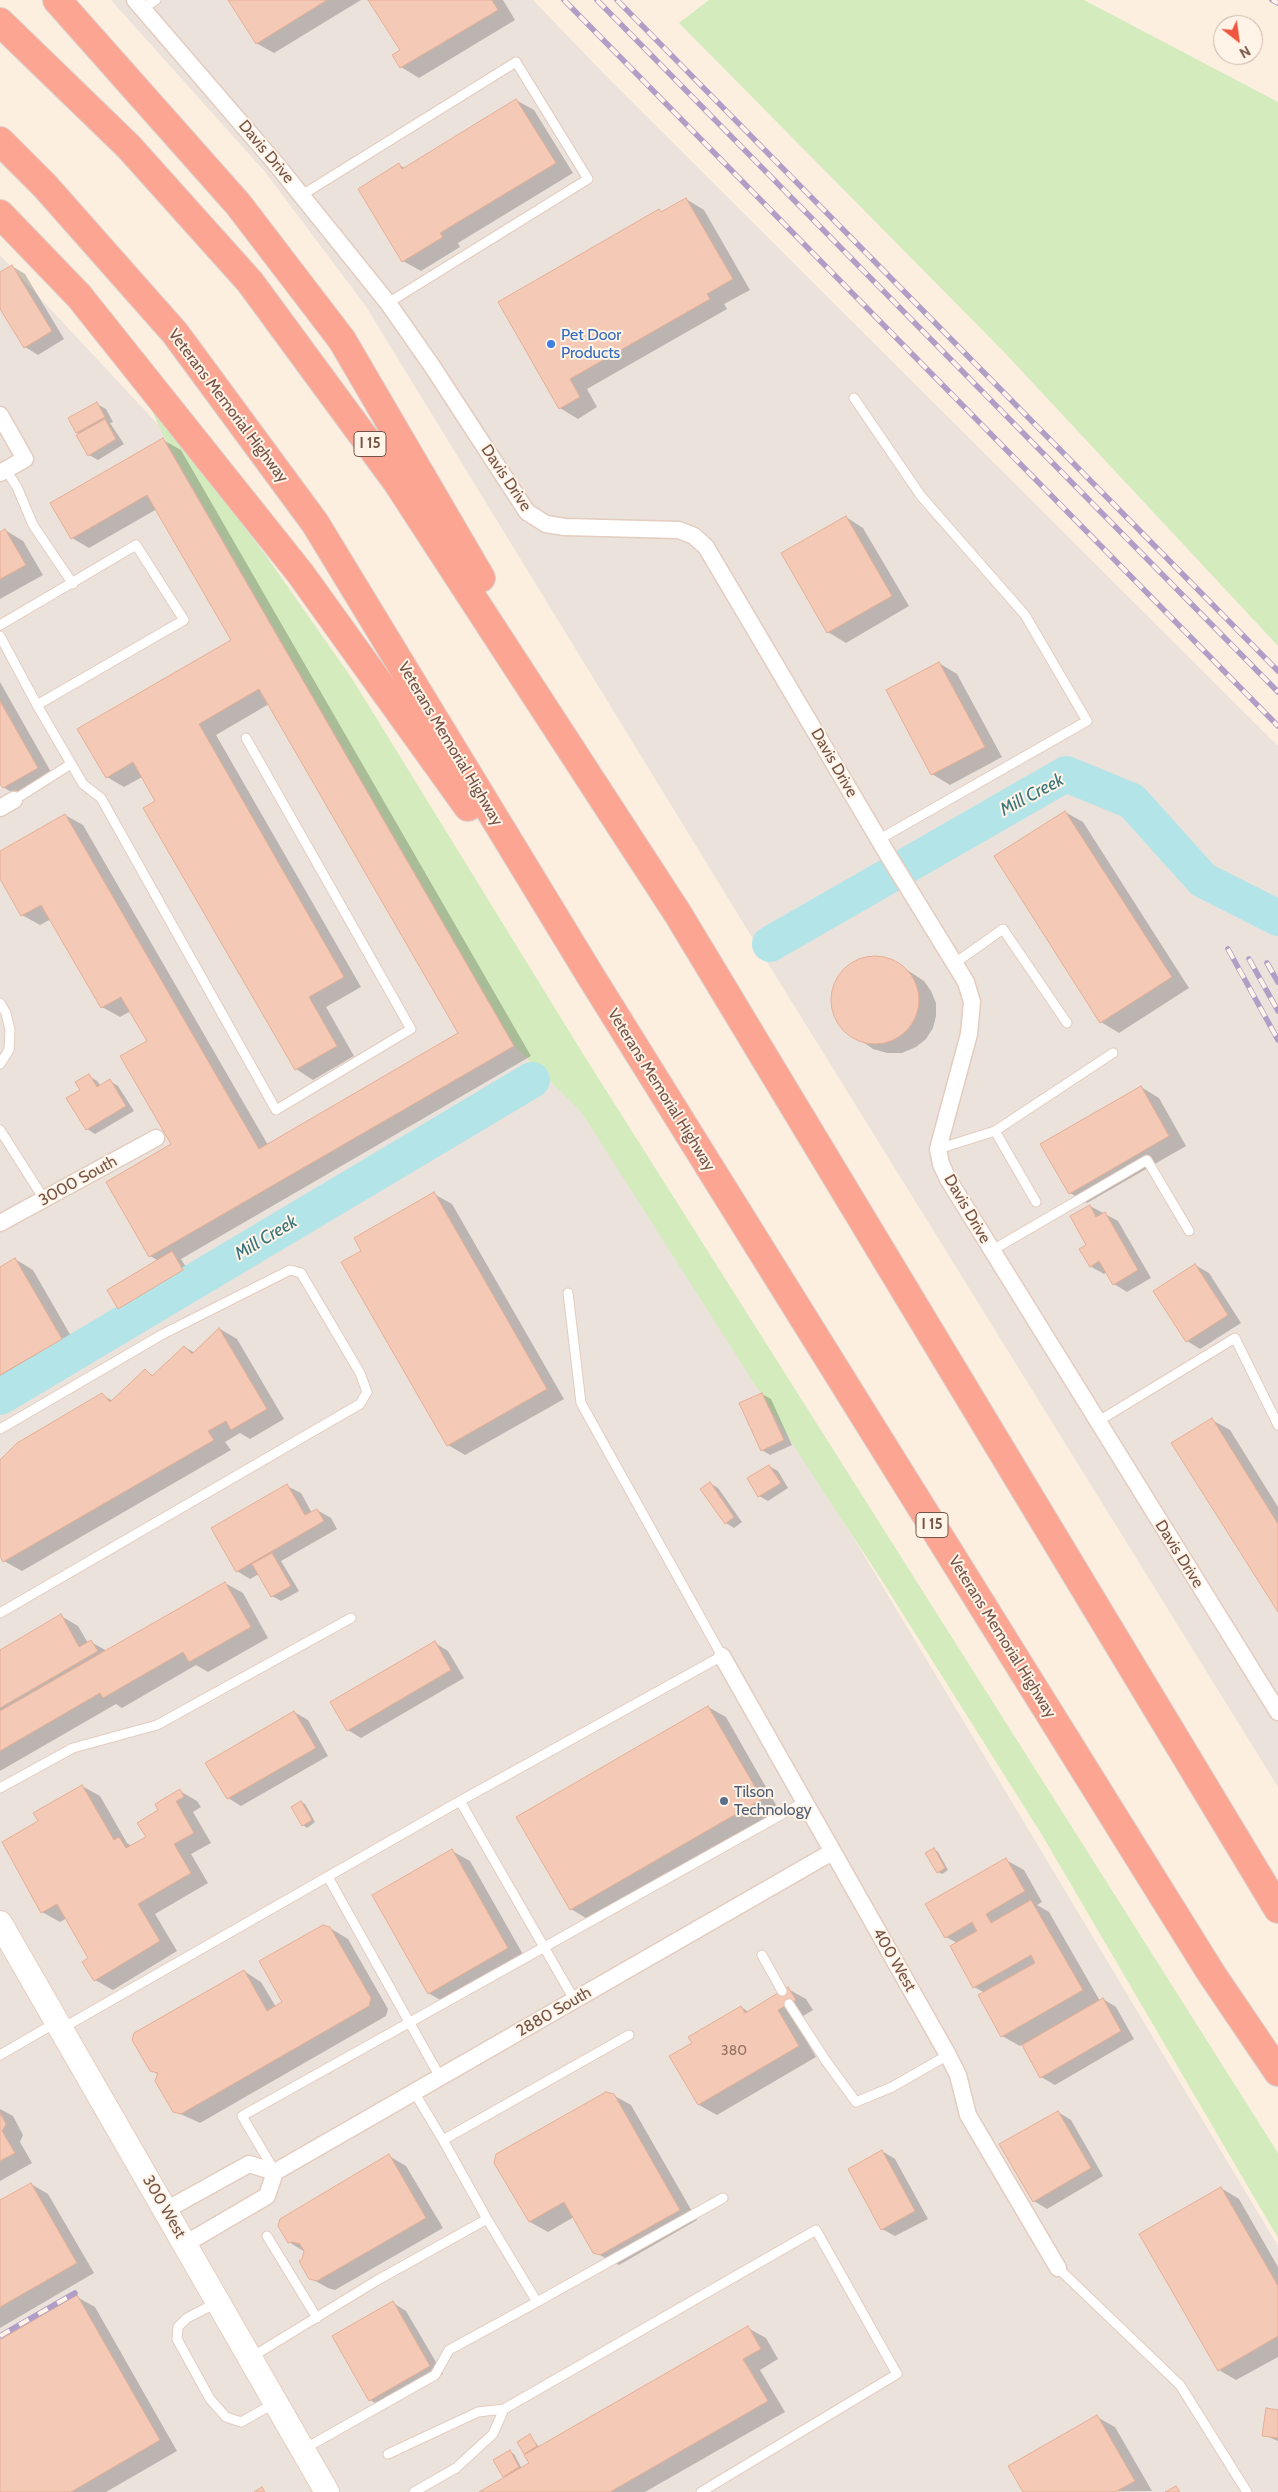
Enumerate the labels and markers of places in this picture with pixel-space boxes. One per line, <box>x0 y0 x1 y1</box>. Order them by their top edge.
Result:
place label: Pet Door Products <box>561 325 621 363</box>
marker: Pet Door Products <box>545 338 557 350</box>
place label: Tilson Technology <box>734 1782 812 1820</box>
marker: Tilson Technology <box>718 1795 730 1807</box>

